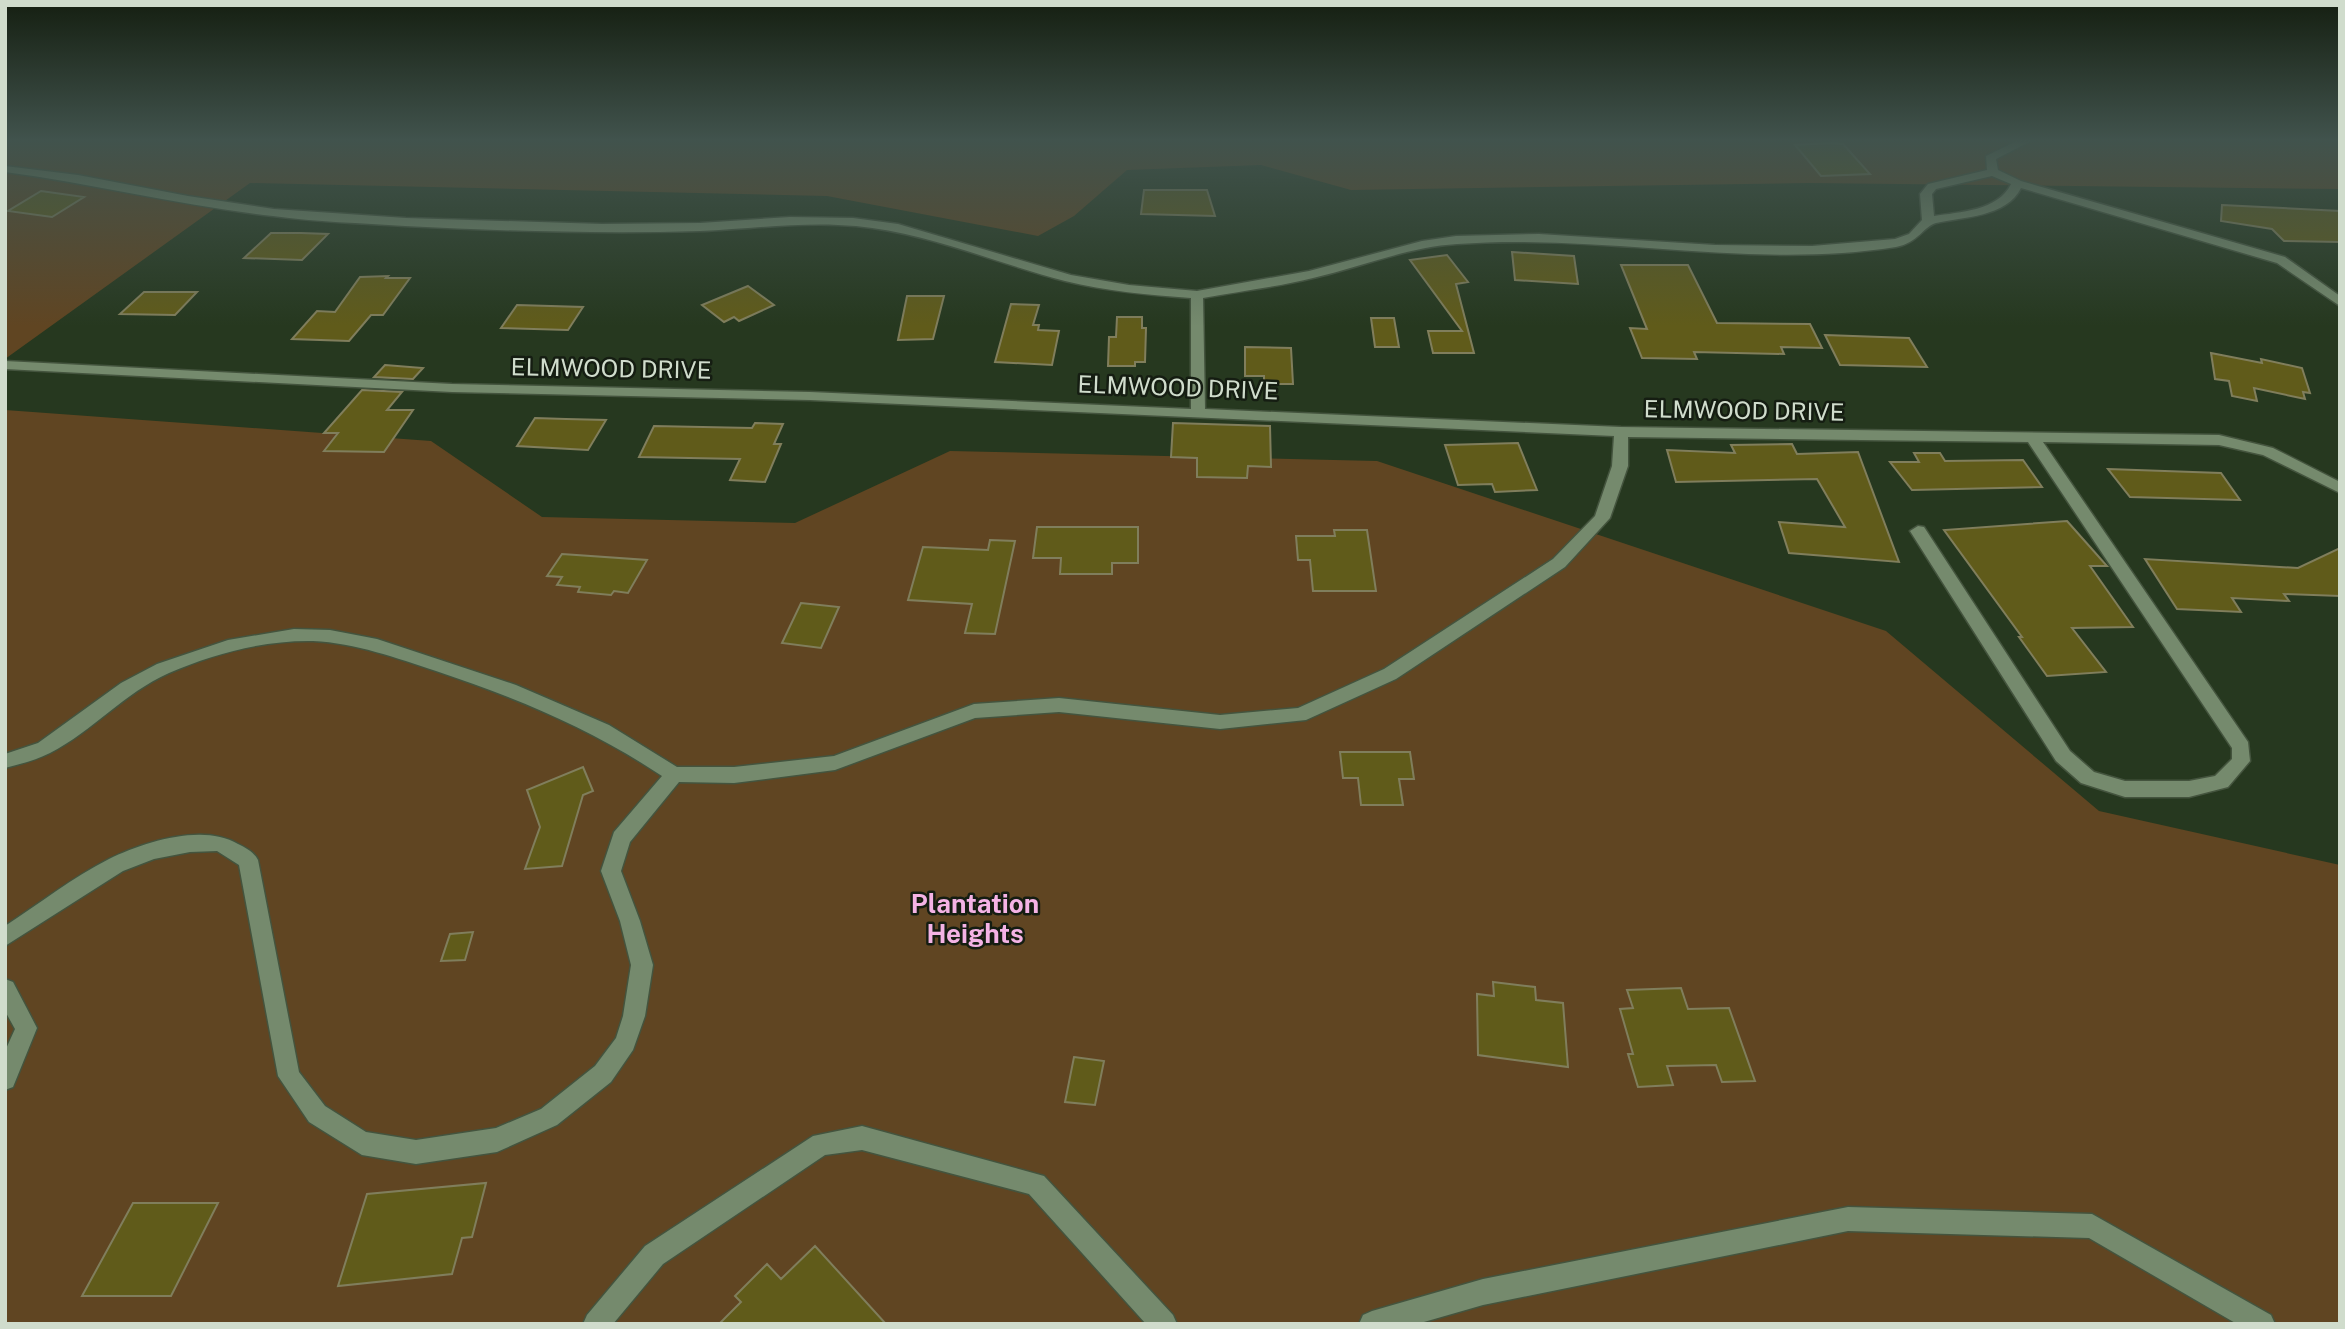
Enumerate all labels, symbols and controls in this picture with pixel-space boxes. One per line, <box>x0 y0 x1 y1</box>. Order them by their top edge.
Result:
street label: ELMWOOD DRIVE <box>510 352 712 384</box>
street label: ELMWOOD DRIVE <box>1077 370 1279 404</box>
street label: ELMWOOD DRIVE <box>1643 394 1845 426</box>
district label: Plantation Heights <box>911 888 1039 949</box>

